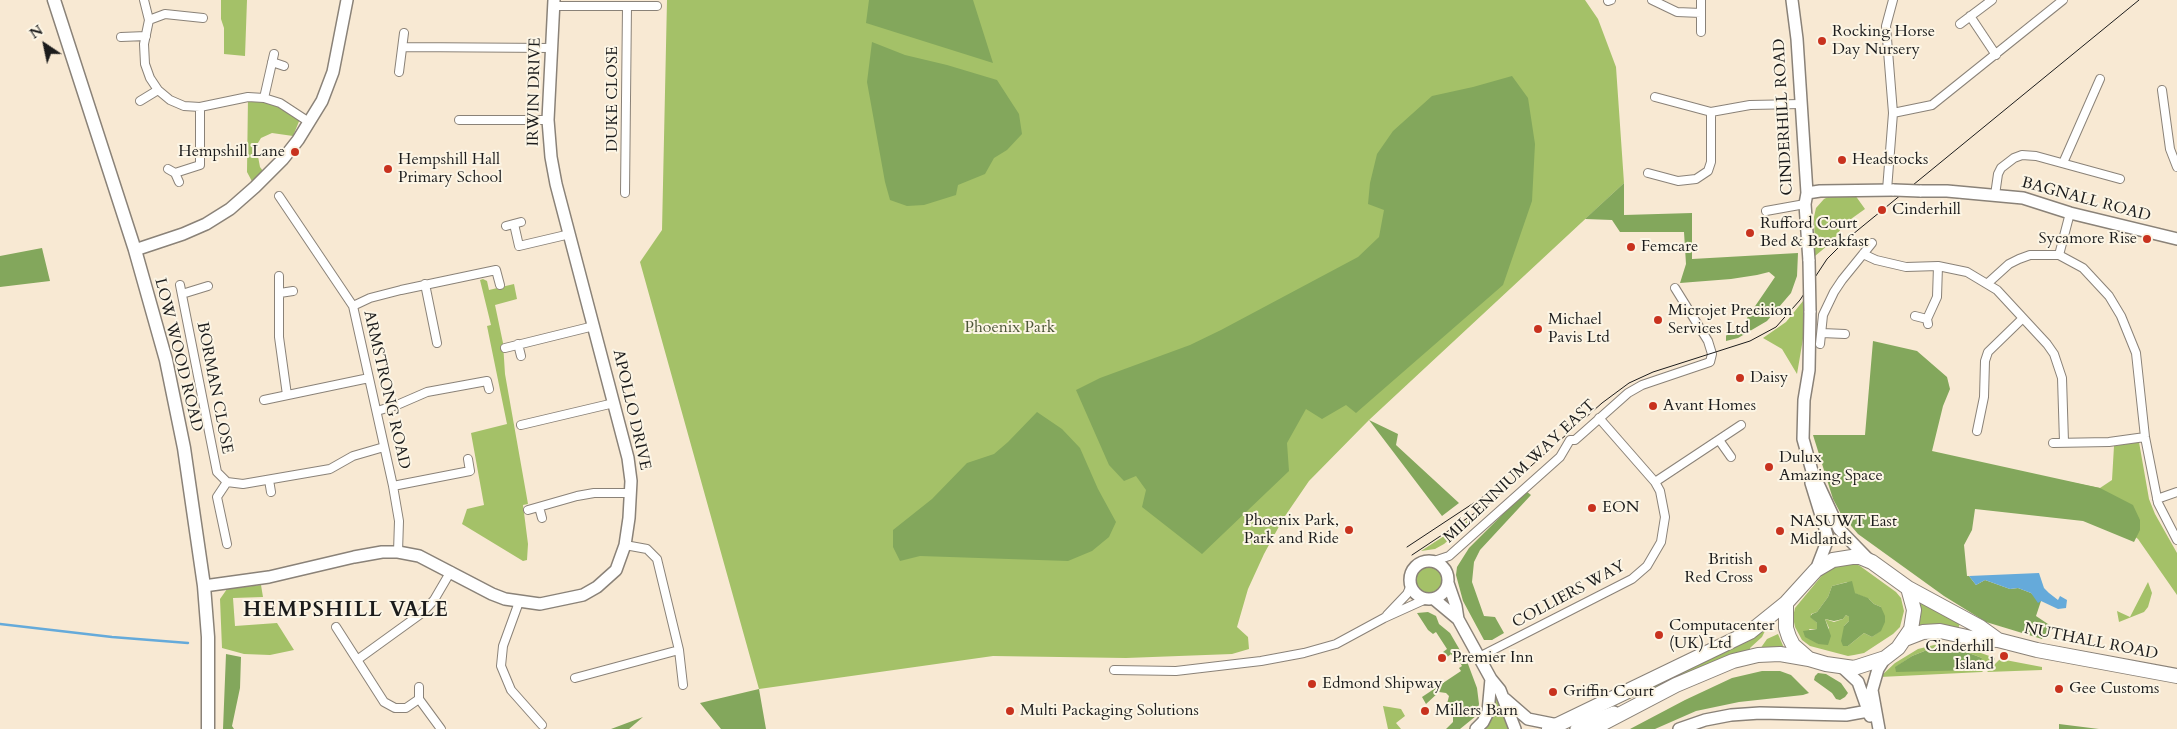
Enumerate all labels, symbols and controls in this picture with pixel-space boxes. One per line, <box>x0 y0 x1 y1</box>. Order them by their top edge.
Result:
north arrow <box>20 20 70 70</box>
text: N <box>26 21 47 43</box>
place label: Rocking Horse Day Nursery <box>1832 22 1935 60</box>
marker: Rocking Horse Day Nursery <box>1816 35 1828 47</box>
street label: IRWIN DRIVE <box>524 37 546 147</box>
street label: CINDERHILL ROAD <box>1770 38 1798 196</box>
street label: DUKE CLOSE <box>603 46 623 152</box>
place label: Hempshill Lane <box>178 142 285 162</box>
marker: Hempshill Lane <box>289 146 301 158</box>
place label: Hempshill Hall Primary School <box>398 150 502 188</box>
place label: Headstocks <box>1852 150 1928 170</box>
marker: Headstocks <box>1836 154 1848 166</box>
marker: Hempshill Hall Primary School <box>382 163 394 175</box>
street label: BAGNALL ROAD <box>2019 174 2153 226</box>
place label: Cinderhill <box>1892 200 1961 220</box>
marker: Cinderhill <box>1876 204 1888 216</box>
place label: Rufford Court Bed & Breakfast <box>1760 214 1869 252</box>
marker: Rufford Court Bed & Breakfast <box>1744 227 1756 239</box>
place label: Sycamore Rise <box>2039 229 2137 249</box>
marker: Sycamore Rise <box>2141 233 2153 245</box>
place label: Femcare <box>1641 237 1698 257</box>
marker: Femcare <box>1625 241 1637 253</box>
street label: LOW WOOD ROAD <box>150 276 206 434</box>
place label: Microjet Precision Services Ltd <box>1668 301 1792 339</box>
street label: ARMSTRONG ROAD <box>358 309 414 471</box>
place label: Michael Pavis Ltd <box>1548 310 1610 348</box>
marker: Microjet Precision Services Ltd <box>1652 314 1664 326</box>
park label: Phoenix Park <box>965 318 1055 338</box>
street label: BORMAN CLOSE <box>192 320 236 456</box>
marker: Michael Pavis Ltd <box>1532 323 1544 335</box>
street label: APOLLO DRIVE <box>608 348 654 472</box>
place label: Daisy <box>1750 368 1788 388</box>
marker: Daisy <box>1734 372 1746 384</box>
street label: MILLENNIUM WAY EAST <box>1440 396 1600 548</box>
place label: Avant Homes <box>1663 396 1756 416</box>
marker: Avant Homes <box>1647 400 1659 412</box>
place label: Dulux Amazing Space <box>1779 448 1883 486</box>
marker: Dulux Amazing Space <box>1763 461 1775 473</box>
place label: EON <box>1602 498 1639 518</box>
marker: EON <box>1586 502 1598 514</box>
place label: Phoenix Park, Park and Ride <box>1244 511 1339 549</box>
place label: NASUWT East Midlands <box>1790 512 1897 550</box>
marker: Phoenix Park, Park and Ride <box>1343 524 1355 536</box>
marker: NASUWT East Midlands <box>1774 525 1786 537</box>
place label: British Red Cross <box>1684 550 1753 588</box>
street label: COLLIERS WAY <box>1509 557 1629 633</box>
marker: British Red Cross <box>1757 563 1769 575</box>
district label: HEMPSHILL VALE <box>241 598 451 624</box>
place label: Computacenter (UK) Ltd <box>1669 616 1774 654</box>
street label: NUTHALL ROAD <box>2022 620 2160 664</box>
marker: Computacenter (UK) Ltd <box>1653 629 1665 641</box>
place label: Cinderhill Island <box>1925 637 1994 675</box>
place label: Premier Inn <box>1452 648 1534 668</box>
marker: Cinderhill Island <box>1998 650 2010 662</box>
marker: Premier Inn <box>1436 652 1448 664</box>
place label: Edmond Shipway <box>1322 674 1442 694</box>
marker: Edmond Shipway <box>1306 678 1318 690</box>
place label: Gee Customs <box>2069 679 2159 699</box>
place label: Griffin Court <box>1563 682 1654 702</box>
marker: Gee Customs <box>2053 683 2065 695</box>
marker: Griffin Court <box>1547 686 1559 698</box>
place label: Multi Packaging Solutions <box>1020 701 1199 721</box>
place label: Millers Barn <box>1435 701 1518 721</box>
marker: Multi Packaging Solutions <box>1004 705 1016 717</box>
marker: Millers Barn <box>1419 705 1431 717</box>

